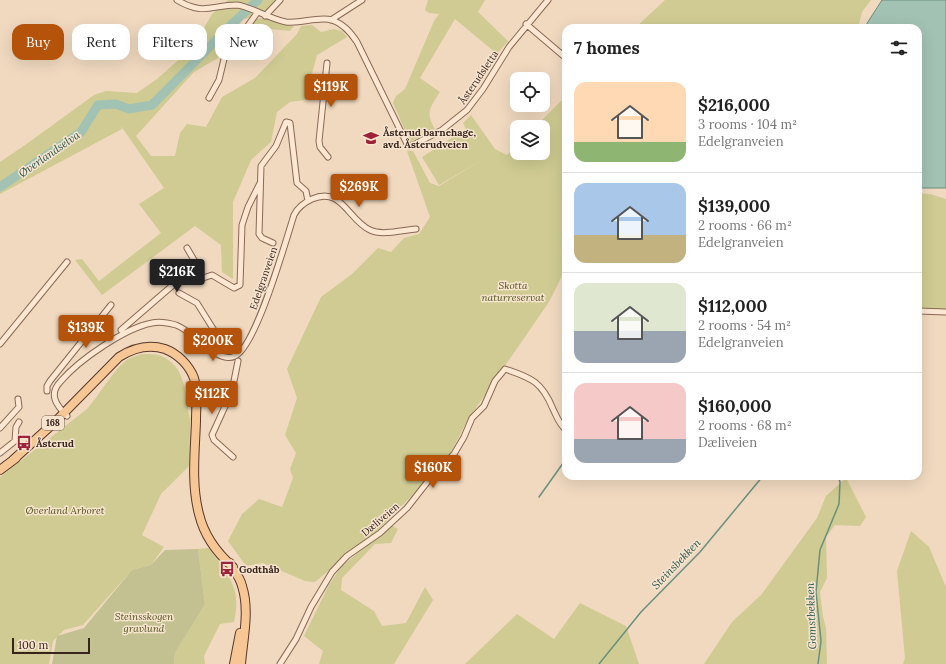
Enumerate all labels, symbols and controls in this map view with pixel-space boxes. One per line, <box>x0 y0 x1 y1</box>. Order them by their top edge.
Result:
chip: Buy <box>12 24 64 60</box>
chip: Rent <box>72 24 130 60</box>
chip: Filters <box>138 24 207 60</box>
chip: New <box>215 24 273 60</box>
text: 7 homes <box>574 37 640 59</box>
icon: filters <box>888 37 910 59</box>
street label: Åsterudsletta <box>455 48 501 108</box>
map controls <box>510 72 550 160</box>
button: locate <box>510 72 550 112</box>
pin: $119K <box>303 74 359 108</box>
text: $119K <box>314 78 348 95</box>
text: $216,000 <box>698 94 770 116</box>
icon: home <box>606 98 654 146</box>
text: 3 rooms · 104 m² <box>698 116 797 133</box>
button: layers <box>510 120 550 160</box>
place label: Åsterud barnehage, avd. Åsterudveien <box>383 126 476 151</box>
water label: Øverlandselva <box>16 127 83 180</box>
school or university icon: Åsterud barnehage, avd. Åsterudveien <box>362 129 380 147</box>
text: Edelgranveien <box>698 133 784 150</box>
pin: $269K <box>331 174 387 208</box>
text: $269K <box>340 178 378 195</box>
text: $139,000 <box>698 195 770 217</box>
icon: home <box>606 199 654 247</box>
text: 2 rooms · 66 m² <box>698 217 792 234</box>
text: Edelgranveien <box>698 234 784 251</box>
street label: Edelgranveien <box>247 245 280 311</box>
pin: $216K <box>149 259 205 293</box>
text: $216K <box>159 263 195 280</box>
park label: Skotta naturreservat <box>482 279 545 304</box>
text: $112,000 <box>698 295 767 317</box>
icon: home <box>606 299 654 347</box>
pin: $139K <box>58 315 114 349</box>
text: 2 rooms · 54 m² <box>698 317 791 334</box>
text: $139K <box>68 319 104 336</box>
pin: $200K <box>185 328 241 362</box>
text: $200K <box>193 332 233 349</box>
text: Edelgranveien <box>698 334 784 351</box>
pin: $112K <box>184 381 240 415</box>
text: $112K <box>195 385 229 402</box>
text: $160,000 <box>698 395 772 417</box>
icon: home <box>606 399 654 447</box>
road number: 168 <box>42 416 64 430</box>
text: 2 rooms · 68 m² <box>698 417 792 434</box>
bus stop icon: Åsterud <box>15 434 33 452</box>
text: Dæliveien <box>698 434 757 451</box>
place label: Åsterud <box>36 437 74 450</box>
pin: $160K <box>405 455 461 489</box>
text: $160K <box>414 459 452 476</box>
street label: Dæliveien <box>359 500 402 539</box>
park label: Øverland Arboret <box>26 504 105 517</box>
water label: Steinsbekken <box>648 536 704 592</box>
bus stop icon: Godthåb <box>218 560 236 578</box>
place label: Godthåb <box>239 563 280 576</box>
water label: Gomstbekken <box>803 582 819 650</box>
park label: Steinsskogen gravlund <box>115 610 174 635</box>
scale bar <box>12 636 90 655</box>
text: 100 m <box>18 638 48 652</box>

